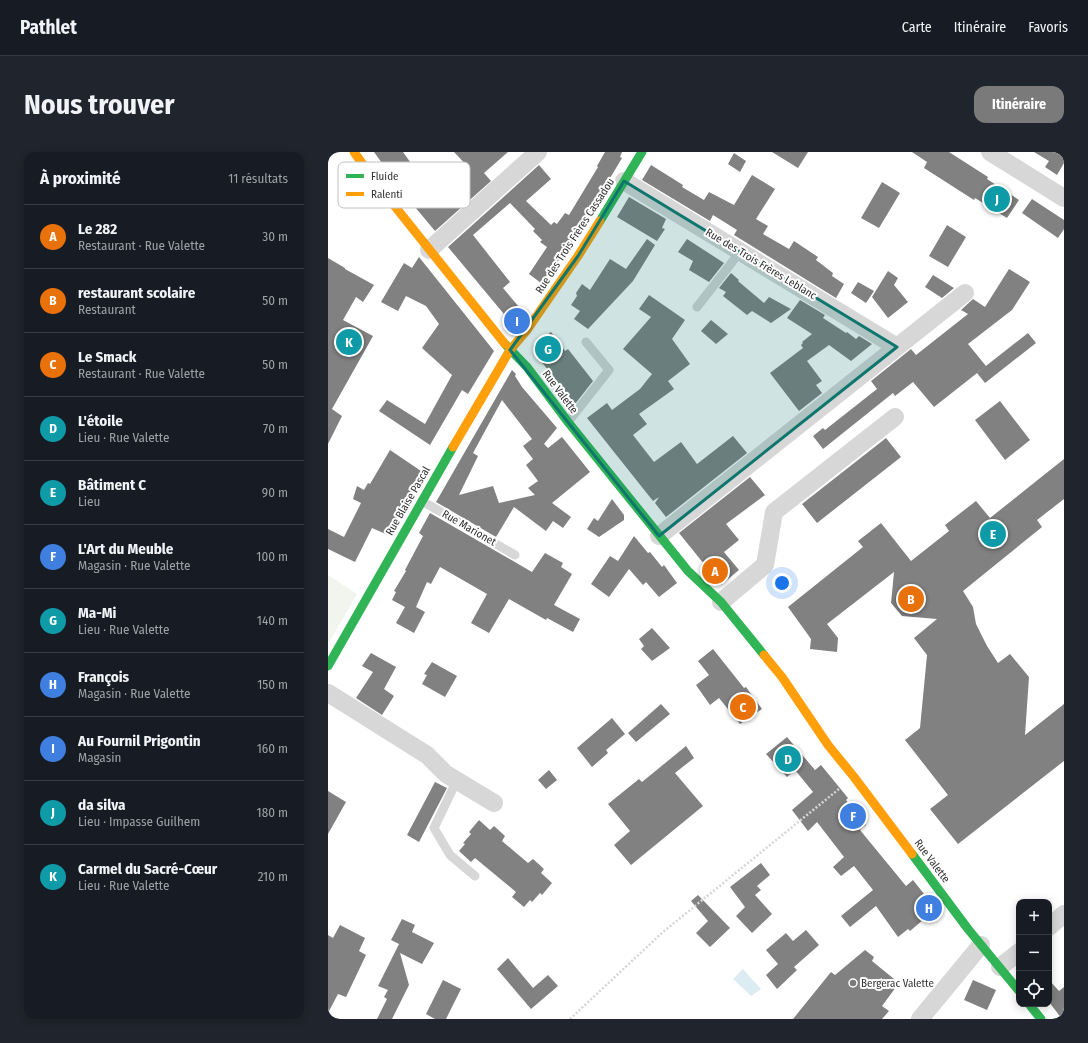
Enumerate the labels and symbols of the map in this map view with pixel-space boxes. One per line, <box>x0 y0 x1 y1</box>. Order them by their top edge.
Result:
legend <box>338 162 470 208</box>
text: Fluide <box>371 170 398 183</box>
street label: Rue des Trois Frères Cassadou <box>533 176 617 296</box>
pin: J <box>984 184 1010 214</box>
text: Ralenti <box>371 188 403 201</box>
street label: Rue des Trois Frères Leblanc <box>703 226 819 302</box>
pin: I <box>504 306 530 336</box>
pin: K <box>336 327 362 357</box>
pin: G <box>535 334 561 364</box>
street label: Rue Valette <box>539 368 581 416</box>
street label: Rue Blaise Pascal <box>383 464 433 538</box>
street label: Rue Marionet <box>440 507 499 549</box>
pin: E <box>980 519 1006 549</box>
pin: A <box>702 556 728 586</box>
your location <box>772 573 792 593</box>
pin: B <box>898 584 924 614</box>
pin: C <box>730 692 756 722</box>
pin: D <box>775 744 801 774</box>
pin: F <box>840 801 866 831</box>
street label: Rue Valette <box>911 837 953 885</box>
pin: H <box>916 893 942 923</box>
place label: Bergerac Valette <box>861 977 934 990</box>
marker: Bergerac Valette <box>848 978 858 988</box>

